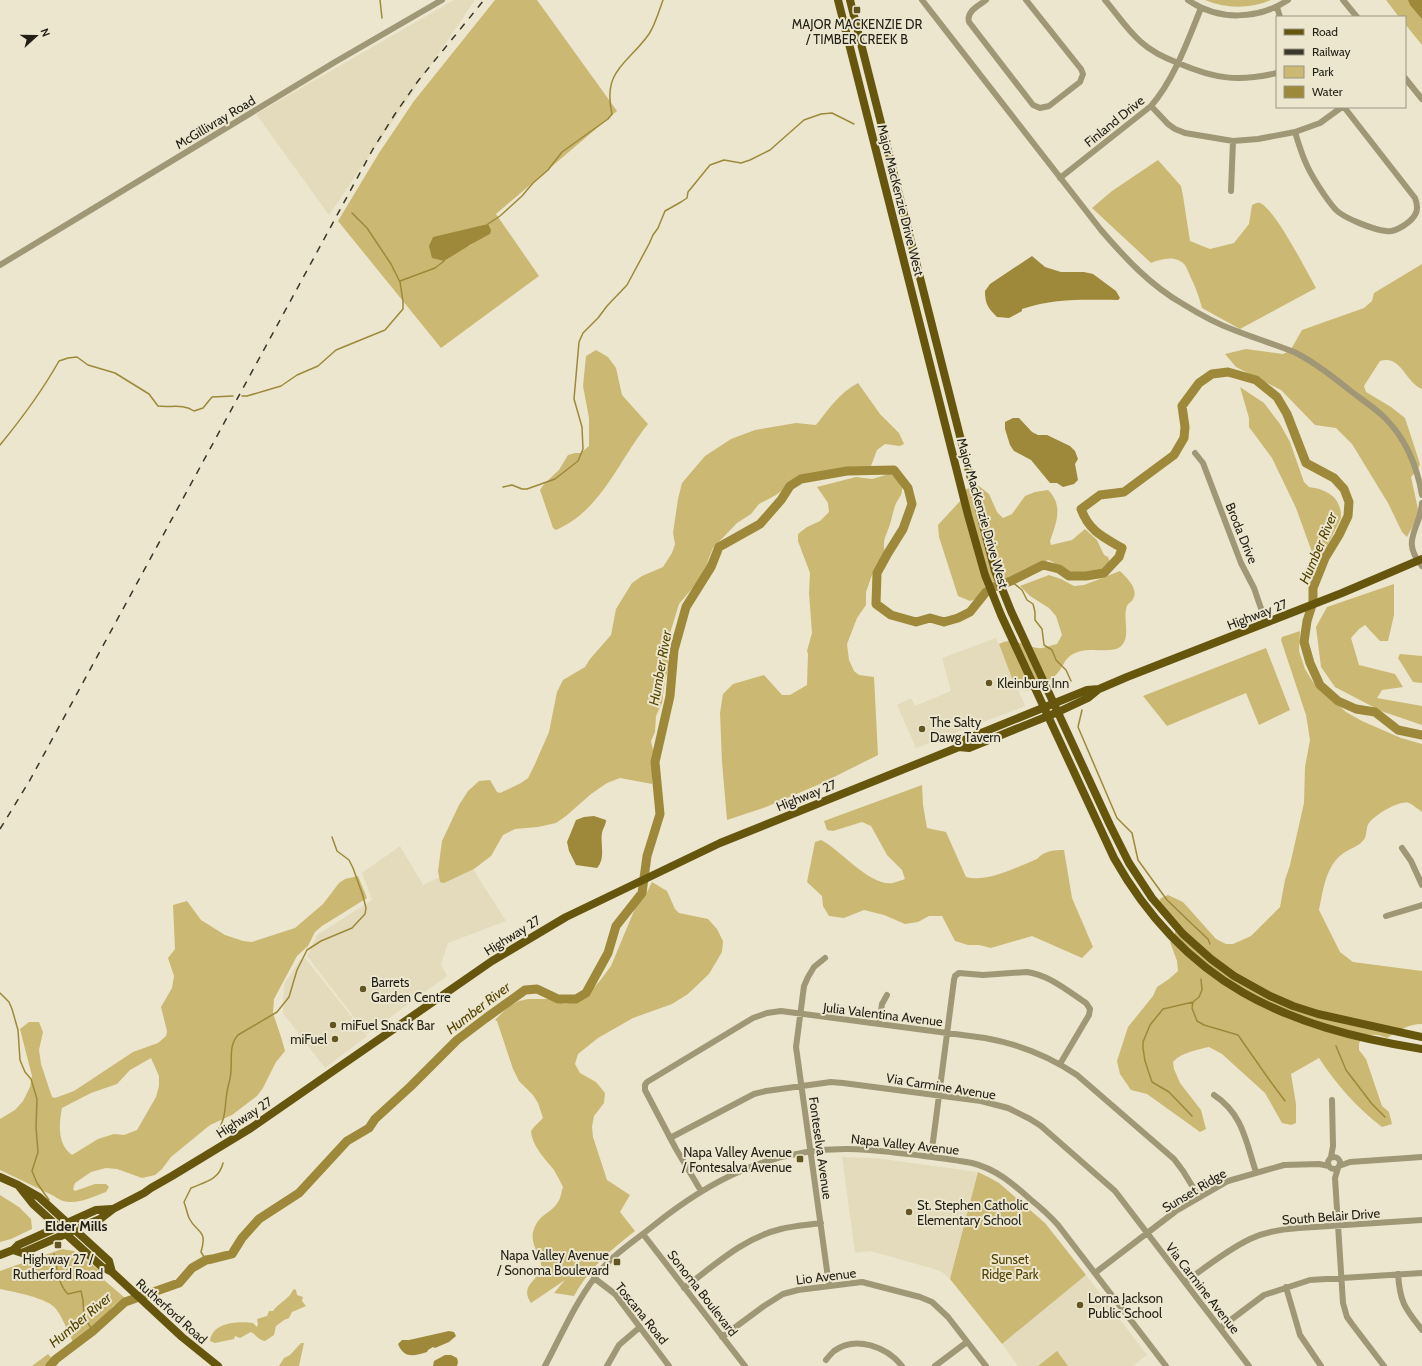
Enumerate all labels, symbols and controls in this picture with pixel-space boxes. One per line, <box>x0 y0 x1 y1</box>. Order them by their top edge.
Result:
marker: MAJOR MACKENZIE DR / TIMBER CREEK B <box>852 5 862 15</box>
north arrow <box>16 16 56 56</box>
place label: MAJOR MACKENZIE DR / TIMBER CREEK B <box>792 16 922 47</box>
legend <box>1276 16 1406 108</box>
text: Road <box>1312 24 1338 39</box>
text: N <box>37 26 53 39</box>
text: Railway <box>1312 44 1350 59</box>
text: Park <box>1312 64 1334 79</box>
text: Water <box>1312 84 1343 99</box>
street label: McGillivray Road <box>172 92 258 152</box>
street label: Finland Drive <box>1081 92 1148 150</box>
street label: Major MacKenzie Drive West <box>873 122 928 278</box>
street label: Major MacKenzie Drive West <box>953 436 1012 591</box>
street label: Broda Drive <box>1223 500 1262 566</box>
water label: Humber River <box>1295 509 1341 587</box>
street label: Highway 27 <box>1225 595 1290 633</box>
water label: Humber River <box>645 628 676 707</box>
place label: Kleinburg Inn <box>997 675 1069 691</box>
marker: Kleinburg Inn <box>984 678 994 688</box>
place label: The Salty Dawg Tavern <box>930 714 1001 745</box>
marker: The Salty Dawg Tavern <box>917 724 927 734</box>
street label: Highway 27 <box>774 776 839 814</box>
street label: Highway 27 <box>481 911 544 959</box>
place label: Barrets Garden Centre <box>371 974 451 1005</box>
water label: Humber River <box>442 978 514 1038</box>
marker: Barrets Garden Centre <box>358 984 368 994</box>
street label: Julia Valentina Avenue <box>821 999 944 1029</box>
place label: miFuel Snack Bar <box>341 1017 435 1033</box>
marker: miFuel Snack Bar <box>328 1020 338 1030</box>
place label: miFuel <box>290 1031 327 1047</box>
marker: miFuel <box>330 1034 340 1044</box>
street label: Via Carmine Avenue <box>885 1069 997 1103</box>
street label: Highway 27 <box>213 1093 275 1141</box>
street label: Fonteselva Avenue <box>806 1096 836 1201</box>
street label: Napa Valley Avenue <box>850 1130 960 1158</box>
place label: Napa Valley Avenue / Fontesalva Avenue <box>681 1144 792 1175</box>
marker: Napa Valley Avenue / Fontesalva Avenue <box>795 1154 805 1164</box>
street label: Sunset Ridge <box>1159 1164 1229 1215</box>
place label: St. Stephen Catholic Elementary School <box>917 1197 1028 1228</box>
street label: South Belair Drive <box>1281 1205 1381 1227</box>
marker: St. Stephen Catholic Elementary School <box>904 1207 914 1217</box>
district label: Elder Mills <box>45 1217 107 1235</box>
street label: Via Carmine Avenue <box>1163 1239 1244 1337</box>
marker: Highway 27 / Rutherford Road <box>53 1240 63 1250</box>
place label: Napa Valley Avenue / Sonoma Boulevard <box>496 1247 609 1278</box>
street label: Sonoma Boulevard <box>664 1247 742 1339</box>
place label: Highway 27 / Rutherford Road <box>13 1251 103 1282</box>
park label: Sunset Ridge Park <box>981 1251 1039 1282</box>
marker: Napa Valley Avenue / Sonoma Boulevard <box>612 1257 622 1267</box>
street label: Lio Avenue <box>795 1264 857 1288</box>
street label: Rutherford Road <box>133 1275 211 1347</box>
street label: Toscana Road <box>612 1279 672 1347</box>
water label: Humber River <box>45 1288 115 1351</box>
place label: Lorna Jackson Public School <box>1088 1290 1163 1321</box>
marker: Lorna Jackson Public School <box>1075 1300 1085 1310</box>

